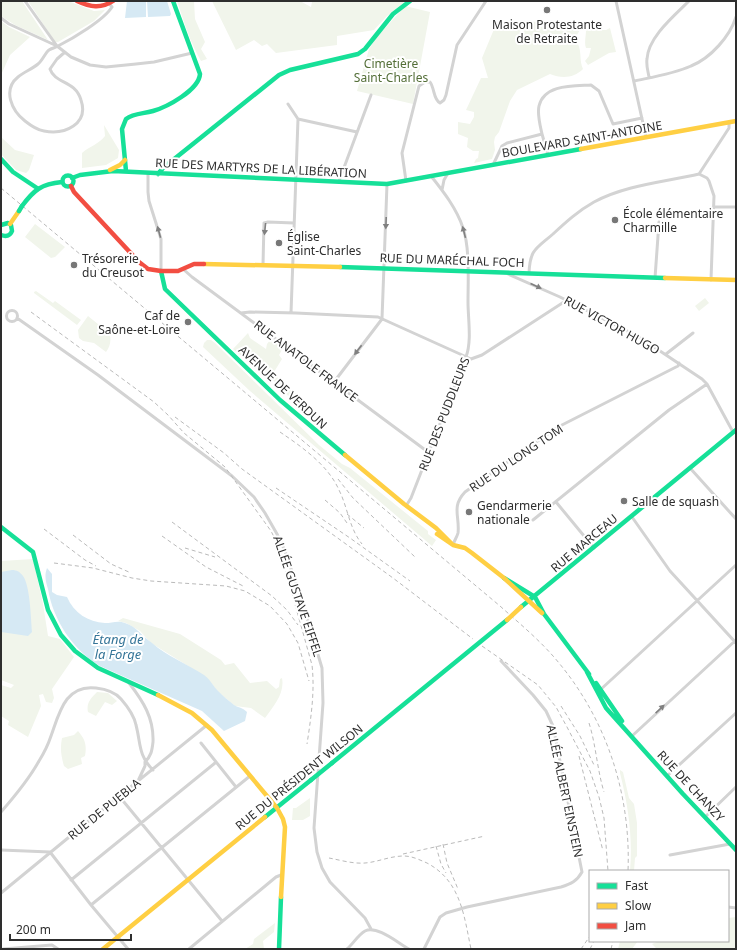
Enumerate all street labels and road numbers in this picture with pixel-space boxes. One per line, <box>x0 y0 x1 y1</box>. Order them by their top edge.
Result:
street label: BOULEVARD SAINT-ANTOINE <box>500 117 664 161</box>
street label: RUE DES MARTYRS DE LA LIBÉRATION <box>155 154 367 182</box>
street label: RUE DU MARÉCHAL FOCH <box>379 249 525 271</box>
street label: RUE VICTOR HUGO <box>561 292 663 358</box>
street label: RUE ANATOLE FRANCE <box>250 316 362 406</box>
street label: AVENUE DE VERDUN <box>235 341 331 433</box>
street label: RUE DES PUDDLEURS <box>414 354 474 473</box>
street label: RUE DU LONG TOM <box>466 420 566 496</box>
street label: RUE MARCEAU <box>547 510 621 576</box>
street label: ALLÉE GUSTAVE EIFFEL <box>269 533 327 659</box>
street label: RUE DU PRÉSIDENT WILSON <box>232 720 366 834</box>
street label: ALLÉE ALBERT EINSTEIN <box>543 723 587 859</box>
street label: RUE DE CHANZY <box>654 747 729 825</box>
street label: RUE DE PUEBLA <box>64 774 144 844</box>

